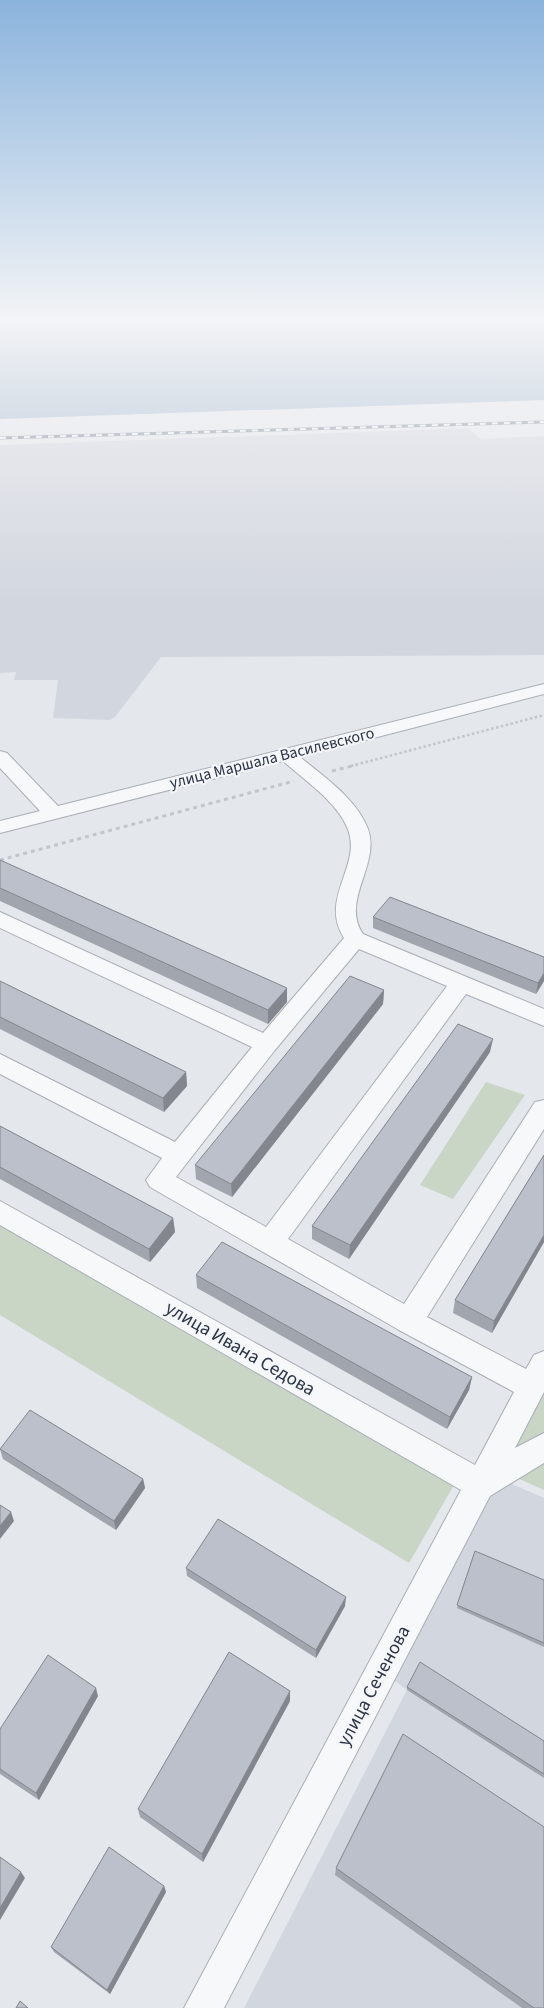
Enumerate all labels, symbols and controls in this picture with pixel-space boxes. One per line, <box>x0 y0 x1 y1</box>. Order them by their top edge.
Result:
street label: улица Маршала Василевского <box>167 722 377 794</box>
street label: улица Ивана Седова <box>160 1295 320 1403</box>
street label: улица Сеченова <box>331 1621 417 1751</box>

